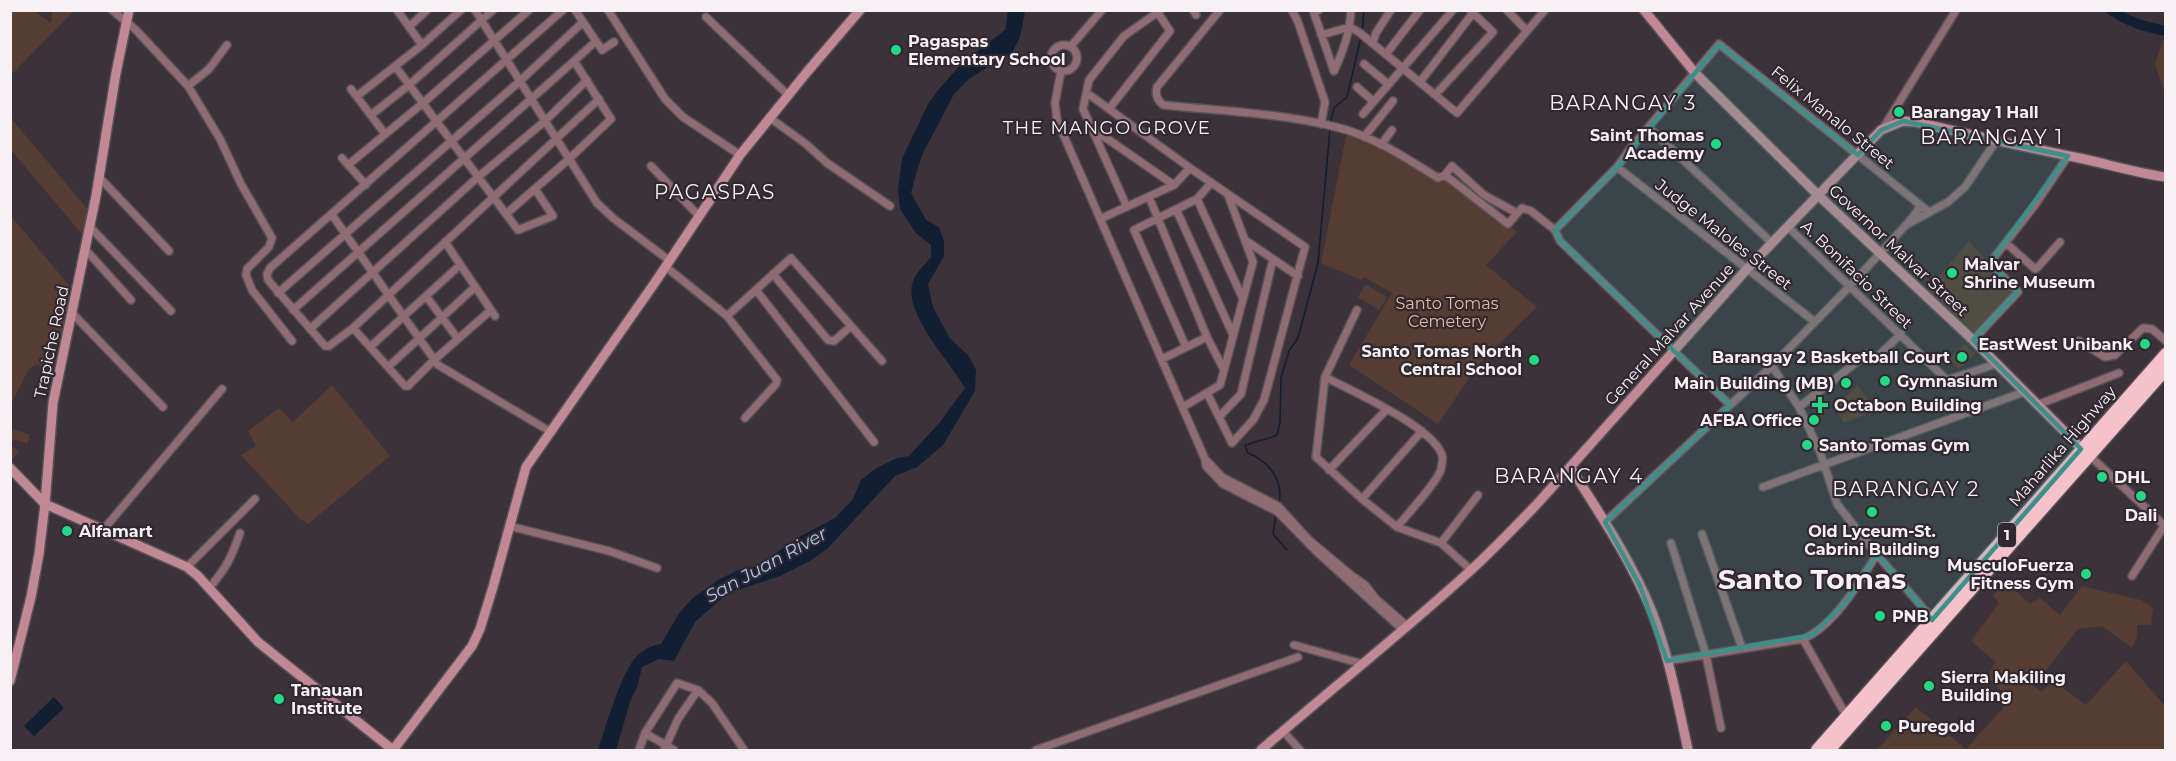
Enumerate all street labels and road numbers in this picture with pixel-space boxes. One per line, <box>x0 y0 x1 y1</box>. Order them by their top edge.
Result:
street label: Felix Manalo Street <box>1767 62 1898 173</box>
street label: Judge Maloles Street <box>1651 175 1796 294</box>
street label: Governor Malvar Street <box>1825 181 1973 320</box>
street label: A. Bonifacio Street <box>1797 216 1917 333</box>
street label: General Malvar Avenue <box>1601 260 1738 409</box>
street label: Trapiche Road <box>30 284 73 400</box>
street label: Maharlika Highway <box>2005 382 2120 510</box>
road number: 1 <box>1998 523 2016 547</box>

